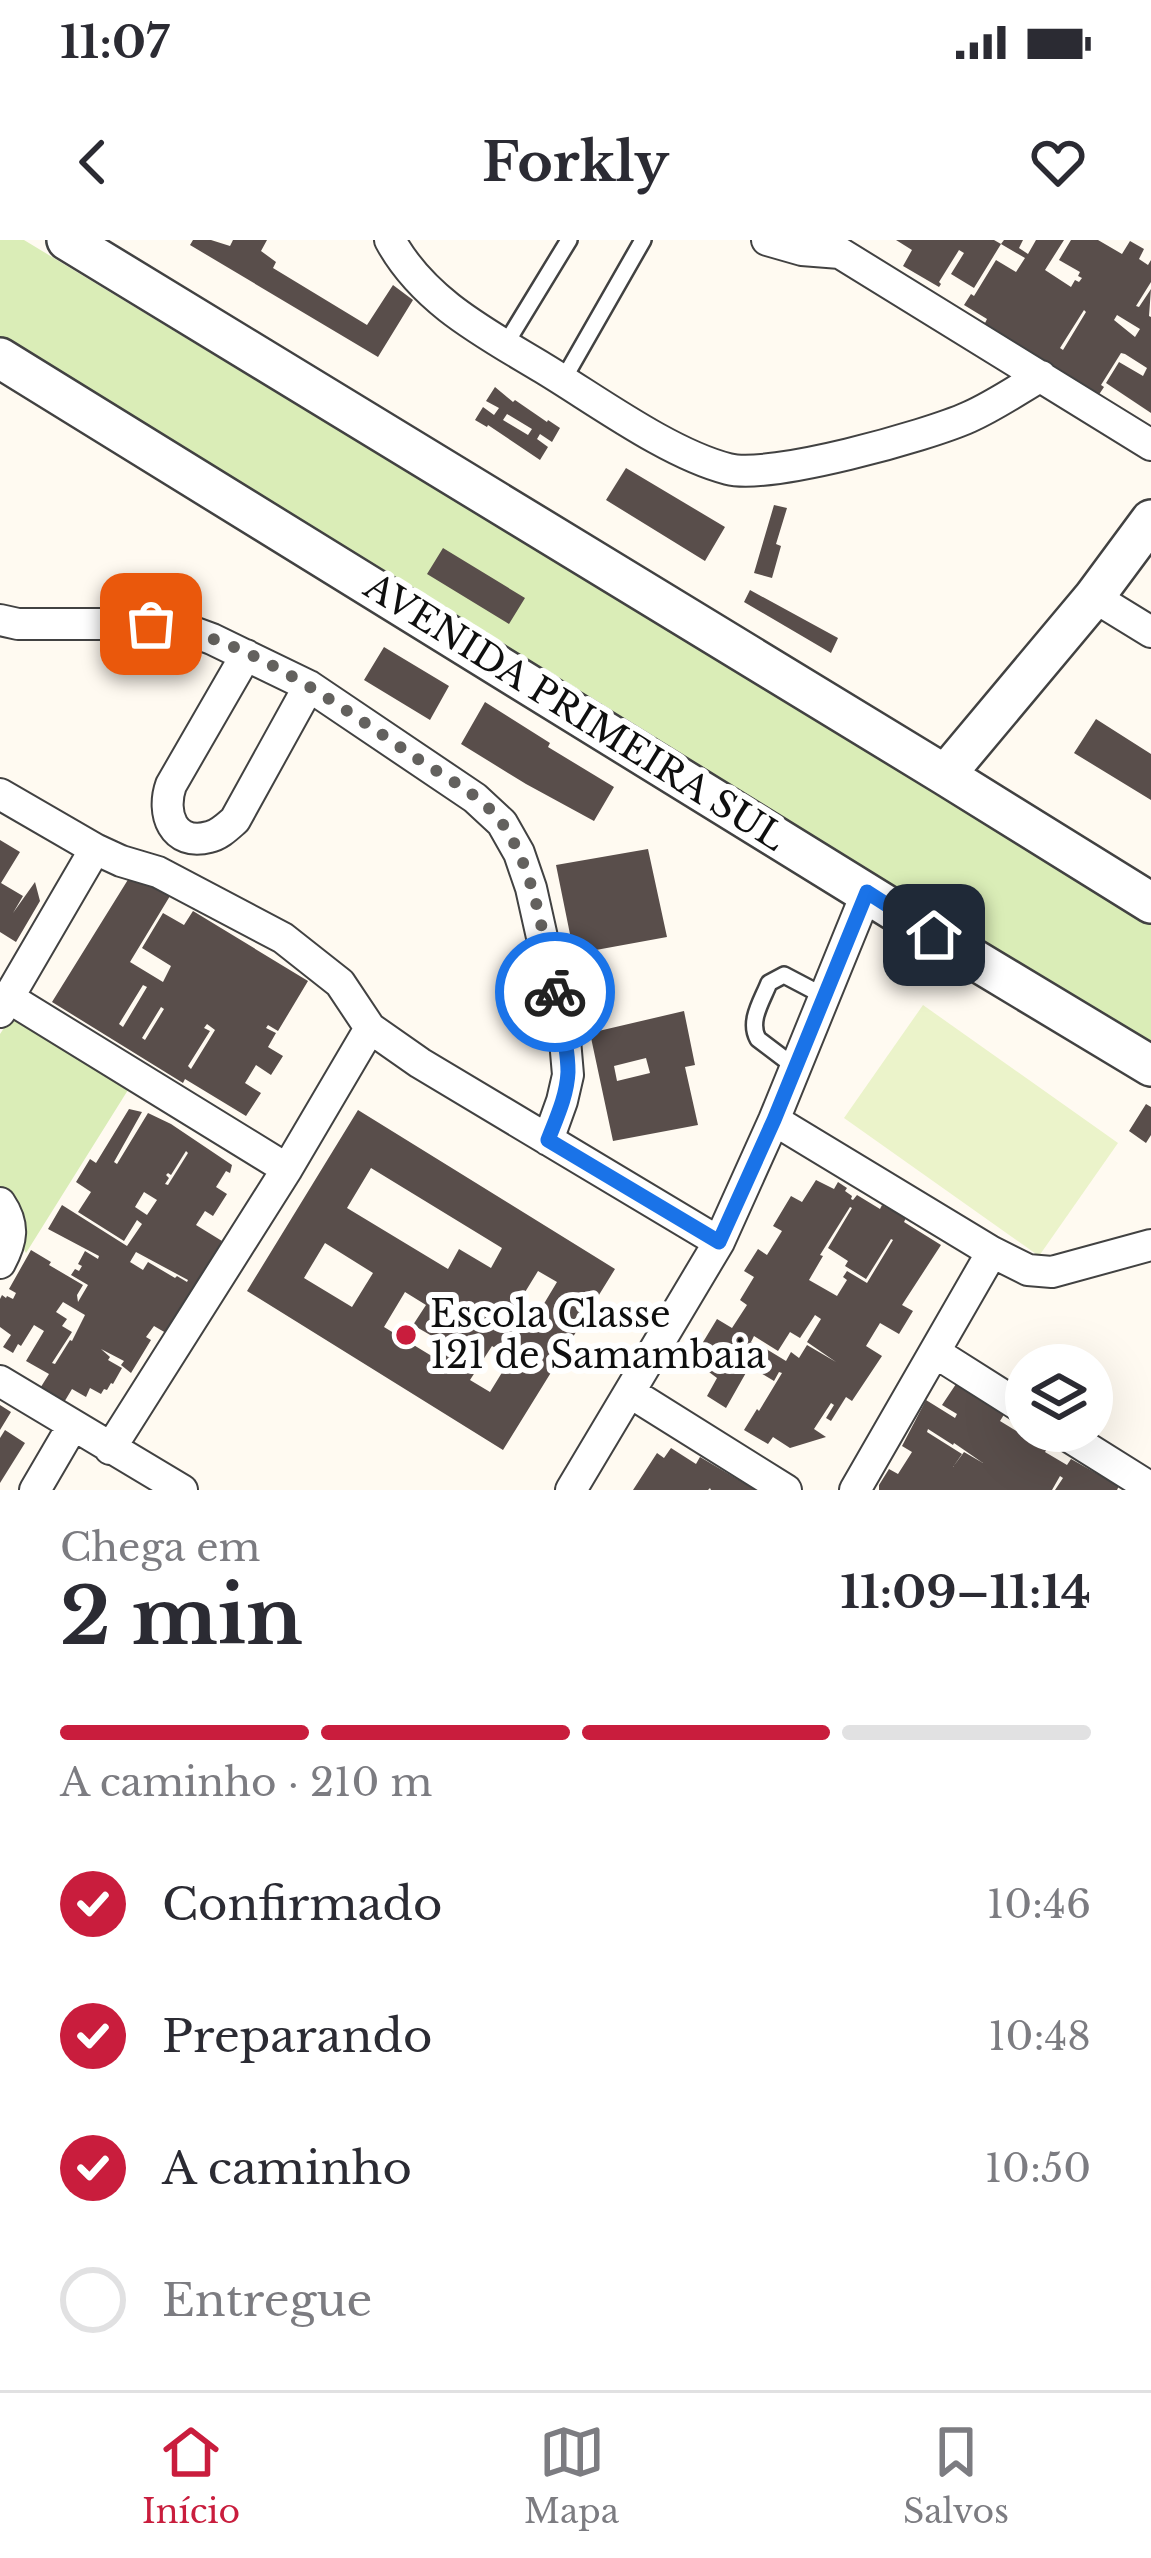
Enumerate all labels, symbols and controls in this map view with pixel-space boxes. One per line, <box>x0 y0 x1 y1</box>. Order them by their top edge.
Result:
text: 11:07 <box>60 14 169 70</box>
icon: back <box>60 129 126 195</box>
text: Forkly <box>482 129 669 196</box>
icon: heart <box>1025 129 1091 195</box>
street label: AVENIDA PRIMEIRA SUL <box>355 563 794 860</box>
pin <box>100 573 202 675</box>
icon: bag <box>118 591 184 657</box>
pin <box>883 884 985 986</box>
icon: home <box>901 902 967 968</box>
courier <box>495 932 615 1052</box>
icon: bike <box>522 959 588 1025</box>
place label: Escola Classe 121 de Samambaia <box>430 1292 766 1378</box>
marker: Escola Classe 121 de Samambaia <box>393 1322 419 1348</box>
map controls <box>1005 1344 1113 1452</box>
button: layers <box>1005 1344 1113 1452</box>
text: Chega em <box>60 1523 260 1572</box>
text: 11:09–11:14 <box>840 1564 1091 1620</box>
text: 2 min <box>60 1568 303 1665</box>
text: A caminho · 210 m <box>60 1758 432 1807</box>
icon: check <box>60 1871 126 1937</box>
text: Confirmado <box>162 1876 442 1932</box>
text: 10:46 <box>987 1880 1091 1929</box>
icon: check <box>60 2003 126 2069</box>
text: Preparando <box>162 2008 432 2064</box>
text: 10:48 <box>988 2012 1091 2061</box>
icon: check <box>60 2135 126 2201</box>
text: A caminho <box>162 2140 412 2196</box>
text: 10:50 <box>985 2144 1091 2193</box>
text: Entregue <box>162 2272 372 2328</box>
tab: Início <box>142 2419 240 2532</box>
tab: Mapa <box>524 2419 619 2532</box>
tab: Salvos <box>903 2419 1009 2532</box>

